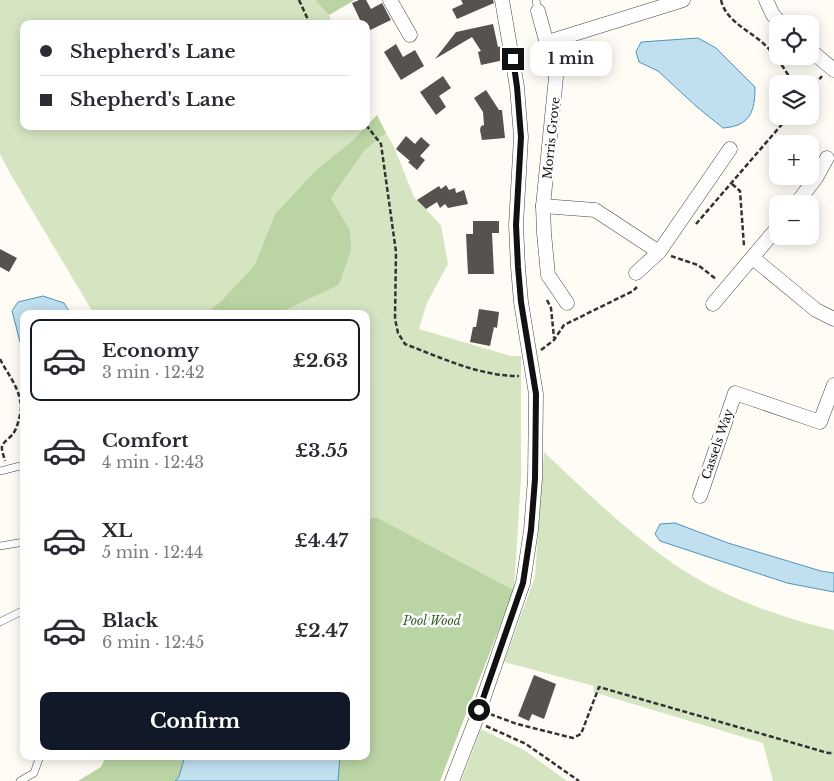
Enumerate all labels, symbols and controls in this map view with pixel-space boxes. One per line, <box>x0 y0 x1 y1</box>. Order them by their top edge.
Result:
map controls <box>769 15 819 245</box>
button: locate <box>769 15 819 65</box>
text: Shepherd's Lane <box>70 40 236 63</box>
callout: 1 min <box>530 42 613 76</box>
route end <box>502 48 524 70</box>
text: 1 min <box>548 48 594 68</box>
button: layers <box>769 75 819 125</box>
text: Shepherd's Lane <box>70 88 236 111</box>
street label: Morris Grove <box>539 96 563 180</box>
button: + <box>769 135 819 185</box>
button: − <box>769 195 819 245</box>
icon: car <box>42 338 87 383</box>
text: Economy <box>102 339 199 362</box>
text: £2.63 <box>293 349 348 372</box>
text: 3 min · 12:42 <box>102 362 205 382</box>
street label: Cassels Way <box>698 407 736 481</box>
icon: car <box>42 428 87 473</box>
text: Comfort <box>102 429 189 452</box>
text: £3.55 <box>295 439 348 462</box>
text: 4 min · 12:43 <box>102 452 204 472</box>
icon: car <box>42 518 87 563</box>
text: XL <box>102 519 132 542</box>
text: £4.47 <box>295 529 348 552</box>
text: 5 min · 12:44 <box>102 542 203 562</box>
icon: car <box>42 608 87 653</box>
text: Black <box>102 609 158 632</box>
park label: Pool Wood <box>402 613 462 628</box>
text: £2.47 <box>295 619 348 642</box>
text: 6 min · 12:45 <box>102 632 204 652</box>
button: Confirm <box>40 692 350 750</box>
route start <box>468 699 490 721</box>

